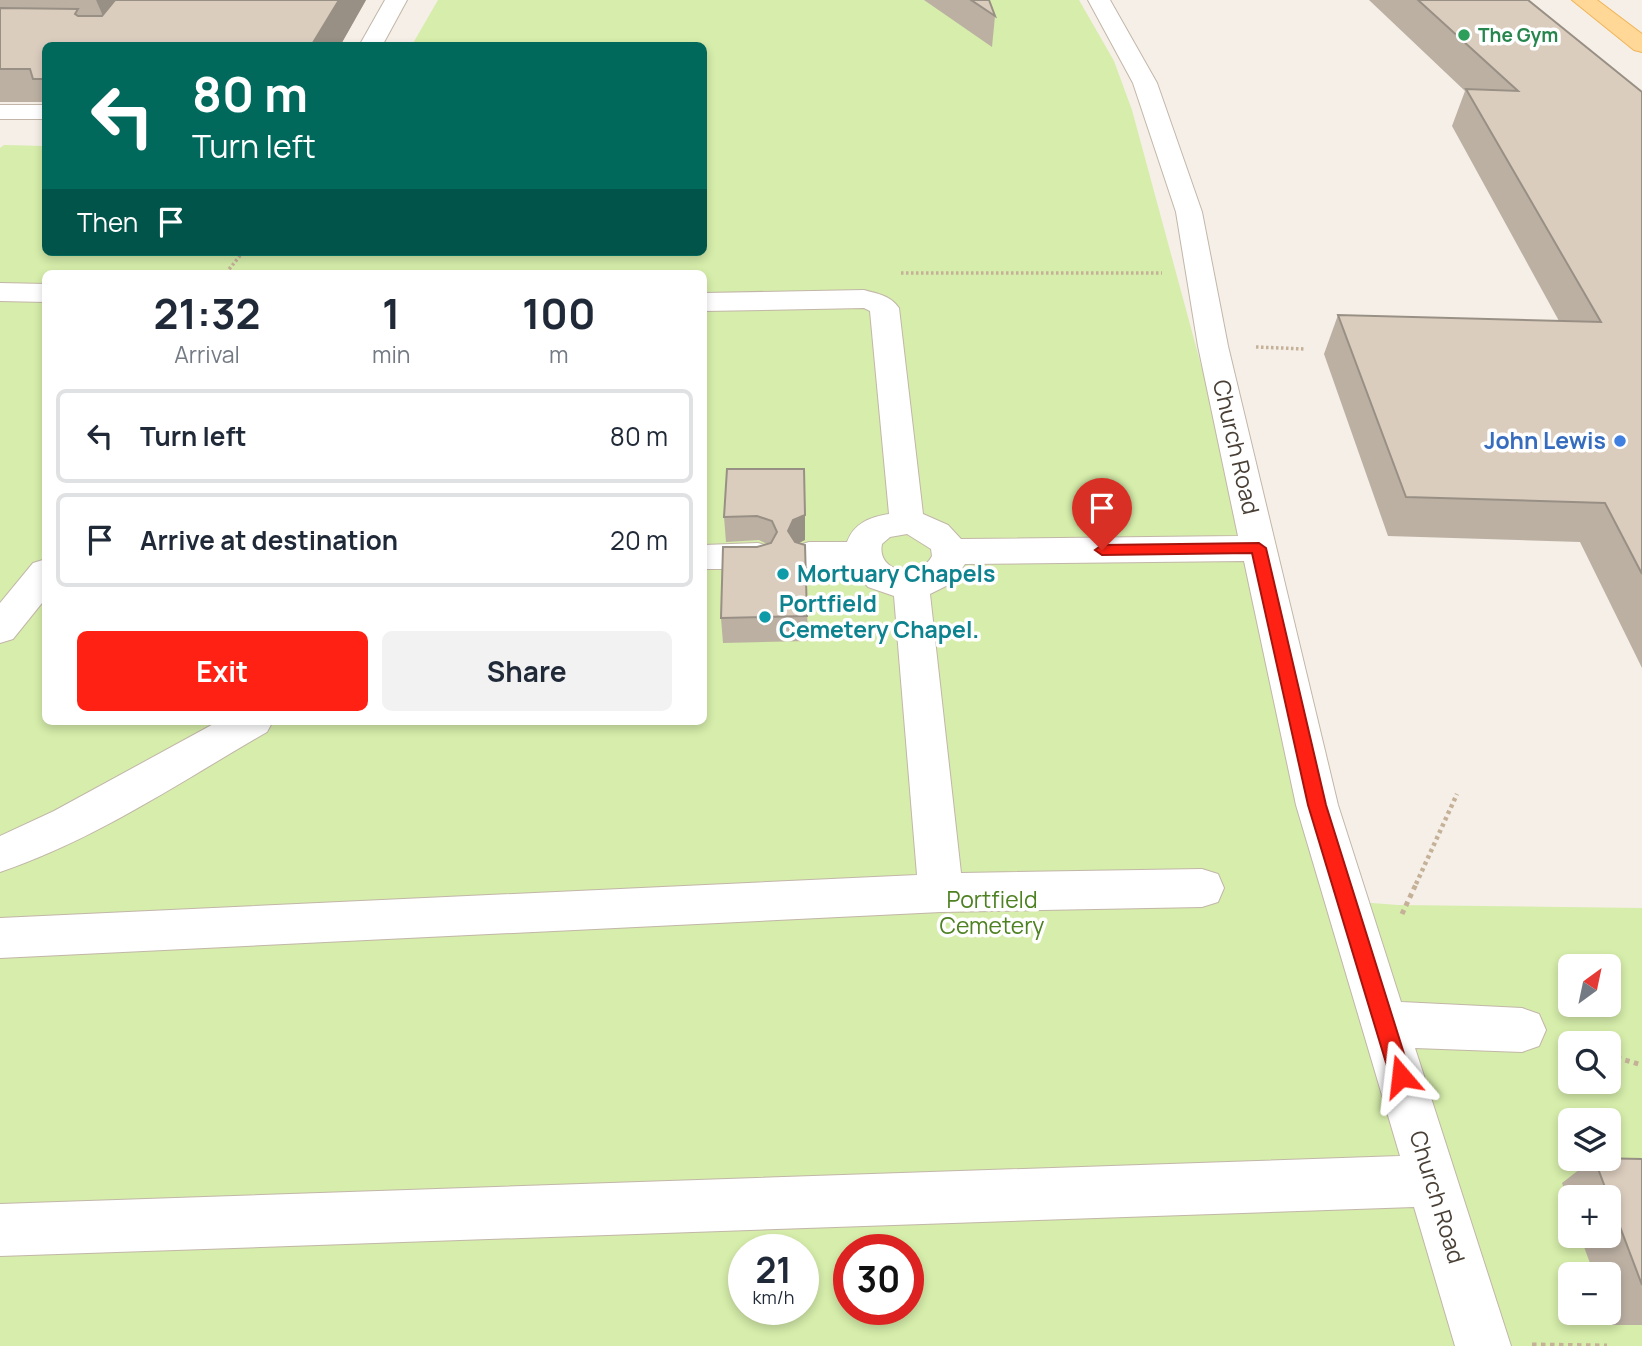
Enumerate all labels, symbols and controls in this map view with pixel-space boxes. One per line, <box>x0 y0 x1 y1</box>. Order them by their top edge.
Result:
place label: The Gym <box>1478 22 1558 48</box>
marker: The Gym <box>1456 27 1472 43</box>
text: 80 m <box>192 60 308 127</box>
icon: left <box>77 70 168 161</box>
text: Turn left <box>192 124 316 168</box>
icon: arrive <box>152 203 190 241</box>
text: Then <box>77 204 138 240</box>
text: 21:32 <box>153 284 261 342</box>
text: 1 <box>382 284 400 342</box>
text: 100 <box>522 284 596 342</box>
text: Arrival <box>174 338 240 370</box>
text: min <box>372 338 411 370</box>
text: m <box>549 338 569 370</box>
street label: Church Road <box>1206 376 1268 517</box>
icon: left <box>81 417 119 455</box>
text: Turn left <box>140 418 247 454</box>
text: 80 m <box>610 418 668 454</box>
place label: John Lewis <box>1484 424 1606 456</box>
marker: John Lewis <box>1612 433 1628 449</box>
pin <box>1072 478 1132 550</box>
icon: arrive <box>1083 489 1121 527</box>
icon: arrive <box>81 521 119 559</box>
text: Arrive at destination <box>140 522 398 558</box>
text: 20 m <box>610 522 668 558</box>
place label: Mortuary Chapels <box>797 557 995 589</box>
marker: Mortuary Chapels <box>775 566 791 582</box>
place label: Portfield Cemetery Chapel. <box>779 587 979 645</box>
marker: Portfield Cemetery Chapel. <box>757 609 773 625</box>
button: Exit <box>77 631 368 711</box>
button: Share <box>382 631 672 711</box>
park label: Portfield Cemetery <box>940 883 1044 941</box>
north arrow <box>1558 954 1620 1017</box>
map controls <box>1558 954 1621 1325</box>
button: search <box>1558 1031 1621 1094</box>
position arrow <box>1364 1039 1438 1113</box>
button: layers <box>1558 1108 1621 1171</box>
street label: Church Road <box>1403 1126 1473 1267</box>
button: + <box>1558 1185 1621 1248</box>
speed limit sign: 30 <box>833 1234 924 1325</box>
text: 21 <box>755 1246 792 1294</box>
button: − <box>1558 1262 1621 1325</box>
text: km/h <box>753 1285 794 1309</box>

